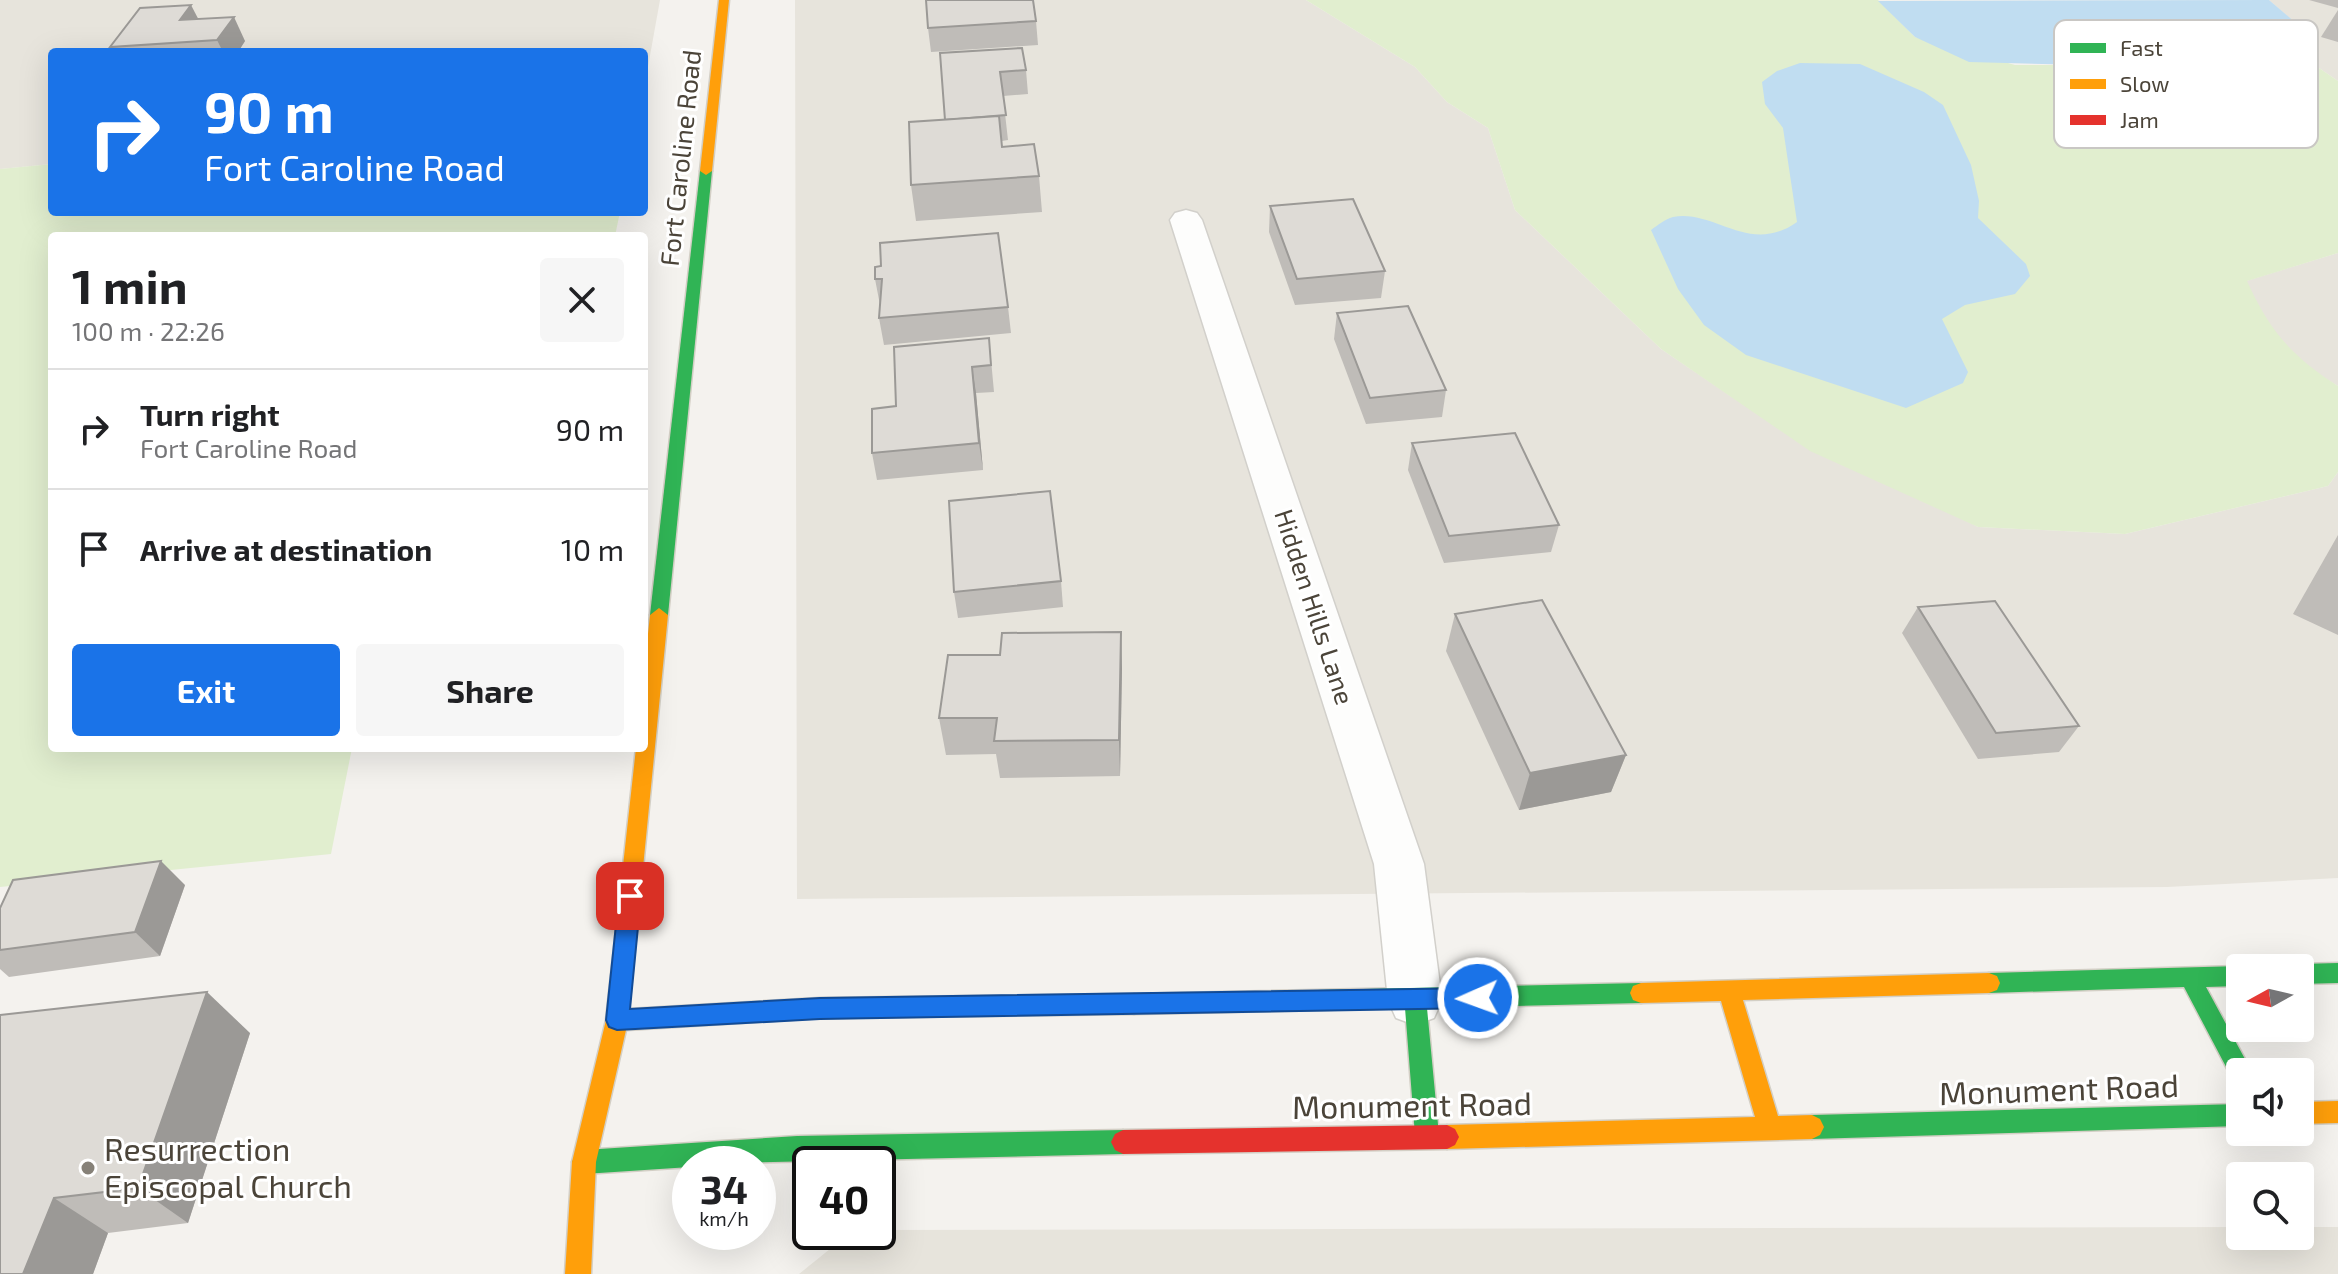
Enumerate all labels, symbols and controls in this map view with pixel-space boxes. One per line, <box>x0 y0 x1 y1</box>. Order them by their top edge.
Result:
legend <box>2054 20 2318 148</box>
text: Fast <box>2120 34 2163 60</box>
street label: Fort Caroline Road <box>653 48 706 268</box>
text: Slow <box>2120 70 2169 96</box>
text: 90 m <box>204 77 334 144</box>
icon: right <box>72 80 176 184</box>
text: Jam <box>2120 106 2159 132</box>
text: Fort Caroline Road <box>204 145 505 188</box>
text: 1 min <box>72 256 188 314</box>
button: close <box>540 258 624 342</box>
text: 100 m · 22:26 <box>72 315 225 346</box>
text: Turn right <box>140 396 280 432</box>
icon: right <box>72 407 116 451</box>
text: 90 m <box>556 411 624 447</box>
text: Fort Caroline Road <box>140 432 357 463</box>
street label: Hidden Hills Lane <box>1269 505 1362 708</box>
icon: arrive <box>72 527 116 571</box>
text: Arrive at destination <box>140 531 432 567</box>
text: 10 m <box>561 531 624 567</box>
button: Exit <box>72 644 340 736</box>
button: Share <box>356 644 624 736</box>
pin <box>596 862 664 930</box>
icon: arrive <box>608 874 652 918</box>
north arrow <box>2226 954 2314 1042</box>
map controls <box>2226 954 2314 1250</box>
position arrow <box>1436 956 1520 1040</box>
button: sound <box>2226 1058 2314 1146</box>
street label: Monument Road <box>1938 1065 2179 1111</box>
street label: Monument Road <box>1292 1083 1532 1125</box>
place label: Resurrection Episcopal Church <box>104 1129 352 1204</box>
speed limit sign: 40 <box>792 1146 896 1250</box>
marker: Resurrection Episcopal Church <box>79 1159 97 1177</box>
button: search <box>2226 1162 2314 1250</box>
text: 34 <box>700 1164 748 1212</box>
text: km/h <box>699 1206 749 1230</box>

